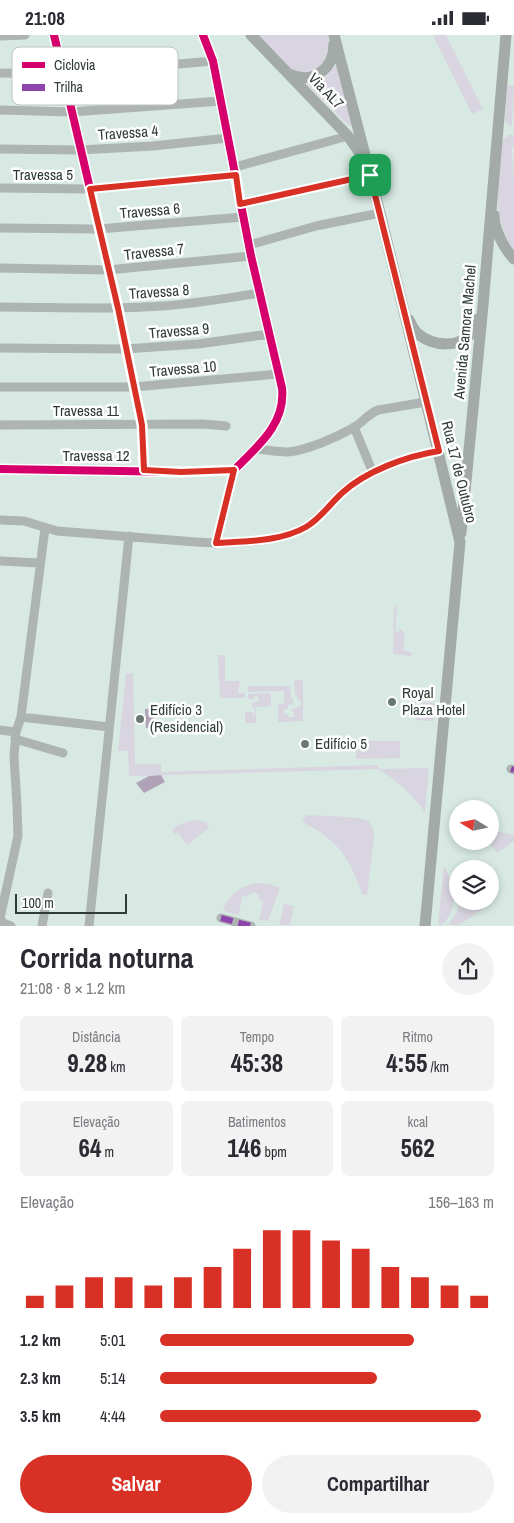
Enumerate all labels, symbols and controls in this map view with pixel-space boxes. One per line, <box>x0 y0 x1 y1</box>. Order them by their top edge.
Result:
text: 21:08 <box>25 5 65 31</box>
legend <box>12 47 178 105</box>
text: Ciclovia <box>54 56 96 74</box>
street label: Via AL7 <box>304 68 349 113</box>
text: Trilha <box>54 78 84 96</box>
street label: Travessa 4 <box>97 120 159 145</box>
pin <box>349 154 391 196</box>
icon: arrive <box>356 161 384 189</box>
street label: Travessa 5 <box>13 164 73 185</box>
street label: Travessa 6 <box>119 197 181 224</box>
street label: Travessa 7 <box>123 238 185 265</box>
street label: Avenida Samora Machel <box>448 264 481 401</box>
street label: Travessa 8 <box>128 279 190 304</box>
street label: Travessa 9 <box>148 317 210 344</box>
street label: Travessa 10 <box>149 355 218 382</box>
street label: Travessa 11 <box>53 400 119 421</box>
street label: Rua 17 de Outubro <box>437 419 482 525</box>
street label: Travessa 12 <box>62 445 130 466</box>
place label: Royal Plaza Hotel <box>402 682 465 720</box>
marker: Royal Plaza Hotel <box>386 696 398 708</box>
place label: Edifício 3 (Residencial) <box>150 699 223 737</box>
marker: Edifício 3 (Residencial) <box>134 713 146 725</box>
place label: Edifício 5 <box>315 733 367 754</box>
marker: Edifício 5 <box>299 738 311 750</box>
north arrow <box>449 800 499 850</box>
map controls <box>449 800 499 910</box>
button: layers <box>449 860 499 910</box>
scale bar <box>15 891 128 914</box>
text: 100 m <box>22 894 54 912</box>
text: Corrida noturna <box>20 939 194 977</box>
button: share <box>442 943 494 995</box>
text: 21:08 · 8 × 1.2 km <box>20 977 125 999</box>
text: Distância <box>72 1028 121 1046</box>
text: Tempo <box>240 1028 274 1046</box>
text: Ritmo <box>402 1028 433 1046</box>
text: 9.28 <box>67 1046 107 1080</box>
text: 45:38 <box>231 1046 283 1080</box>
text: 4:55 <box>386 1046 427 1080</box>
text: km <box>107 1058 126 1076</box>
text: /km <box>427 1058 449 1076</box>
text: Elevação <box>73 1113 120 1131</box>
text: Batimentos <box>228 1113 286 1131</box>
text: kcal <box>407 1113 428 1131</box>
text: 64 <box>79 1131 101 1165</box>
text: 146 <box>227 1131 261 1165</box>
text: 562 <box>401 1131 435 1165</box>
text: m <box>101 1143 114 1161</box>
text: bpm <box>261 1143 287 1161</box>
text: Elevação <box>20 1191 74 1213</box>
text: 156–163 m <box>428 1191 494 1213</box>
text: 1.2 km <box>20 1329 61 1351</box>
text: 5:01 <box>100 1329 126 1351</box>
text: 2.3 km <box>20 1367 61 1389</box>
text: 5:14 <box>100 1367 126 1389</box>
text: 3.5 km <box>20 1405 61 1427</box>
text: 4:44 <box>100 1405 126 1427</box>
button: Salvar <box>20 1455 252 1513</box>
button: Compartilhar <box>262 1455 494 1513</box>

